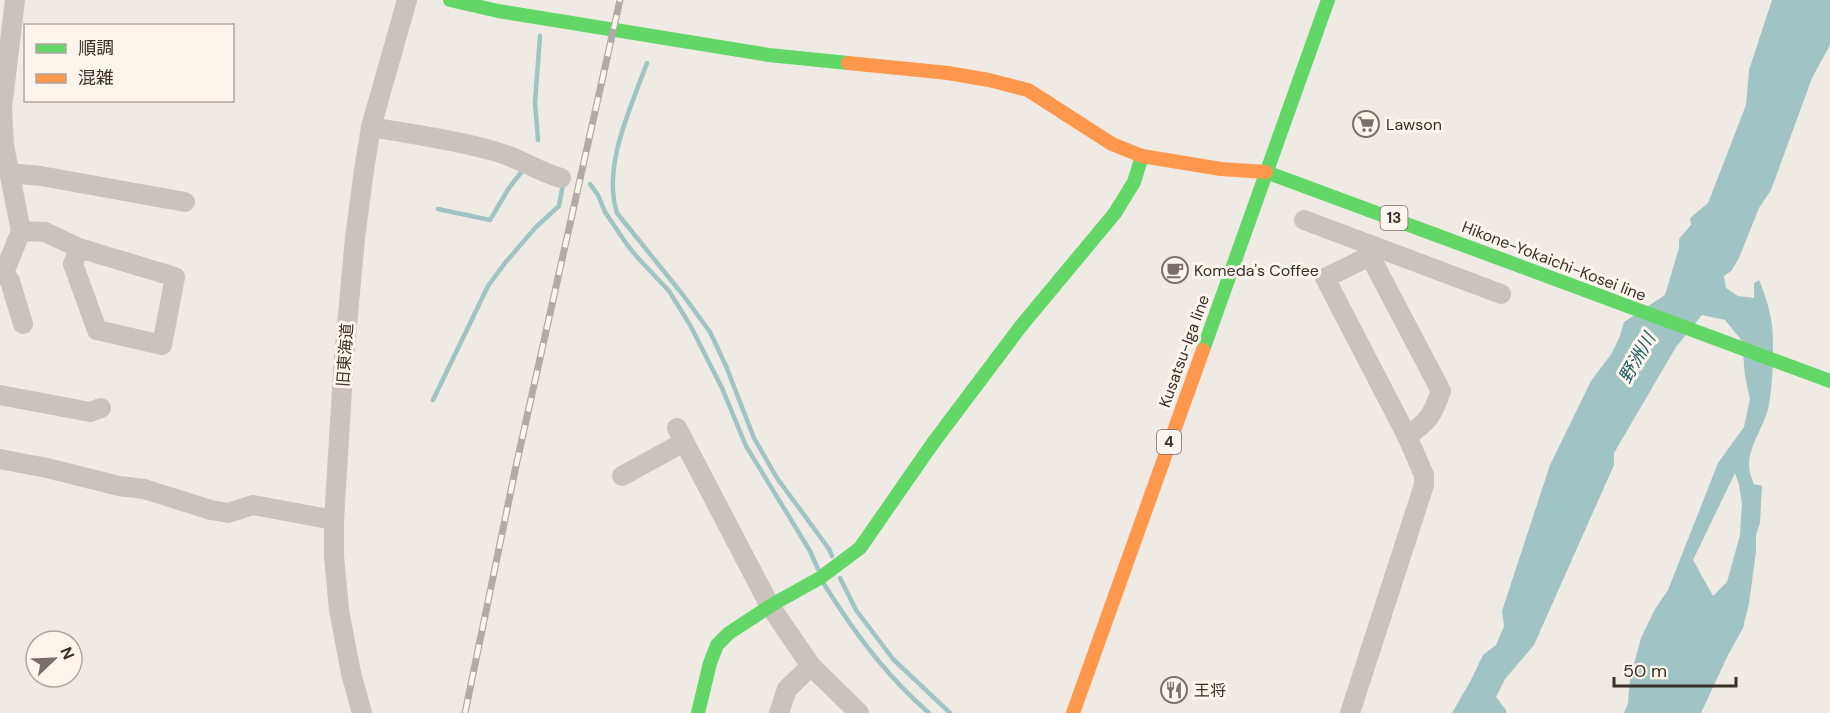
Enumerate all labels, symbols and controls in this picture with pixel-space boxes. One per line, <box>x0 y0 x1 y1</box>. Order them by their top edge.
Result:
legend <box>24 24 234 102</box>
text: 順調 <box>78 36 114 60</box>
text: 混雑 <box>78 66 114 90</box>
supermarket icon: Lawson <box>1351 109 1381 139</box>
place label: Lawson <box>1386 114 1442 135</box>
road number: 13 <box>1380 206 1408 230</box>
street label: Hikone-Yokaichi-Kosei line <box>1459 216 1649 306</box>
cafe icon: Komeda's Coffee <box>1160 255 1190 285</box>
place label: Komeda's Coffee <box>1194 260 1319 281</box>
street label: Kusatsu-Iga line <box>1154 292 1214 410</box>
street label: 旧東海道 <box>332 322 358 388</box>
water label: 野洲川 <box>1613 327 1662 387</box>
road number: 4 <box>1157 430 1181 454</box>
north arrow <box>24 629 84 689</box>
text: N <box>55 644 79 663</box>
scale bar <box>1614 650 1736 688</box>
text: 50 m <box>1623 659 1667 683</box>
restaurant icon: 王将 <box>1159 675 1189 705</box>
place label: 王将 <box>1194 680 1226 701</box>

